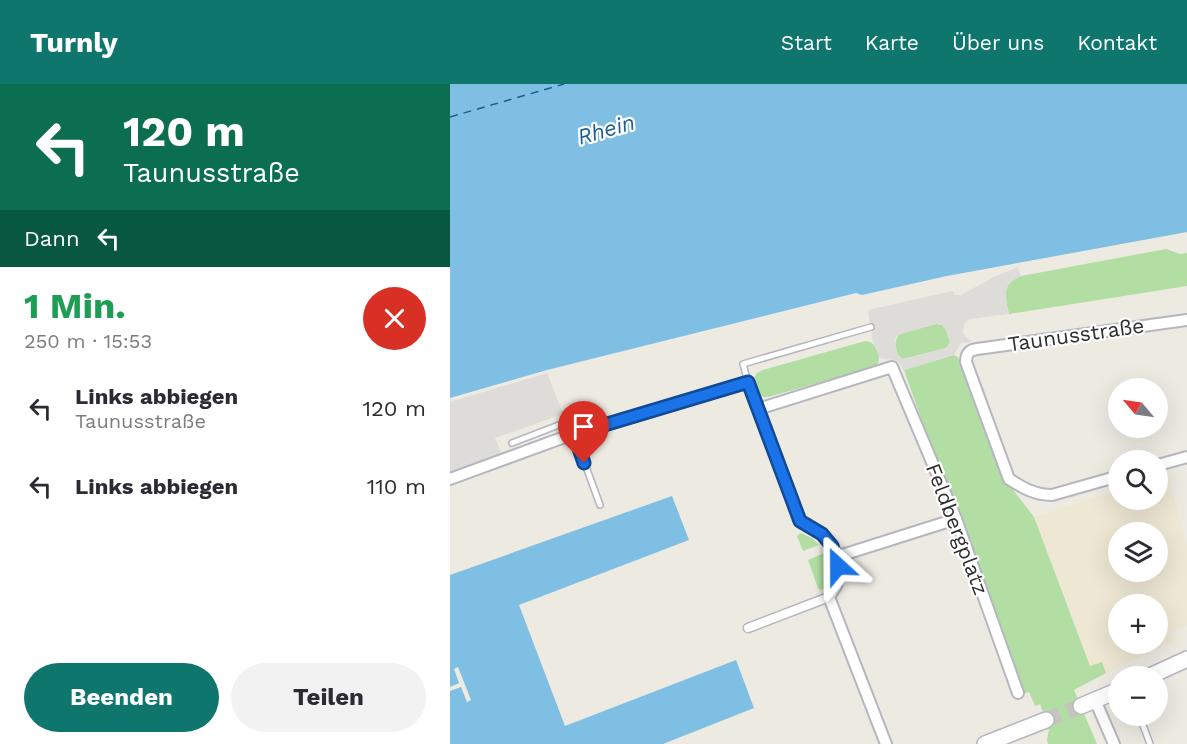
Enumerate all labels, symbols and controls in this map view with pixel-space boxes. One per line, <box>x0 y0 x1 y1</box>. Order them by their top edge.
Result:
text: Turnly <box>30 26 118 59</box>
text: Start <box>781 30 832 55</box>
text: Karte <box>865 30 919 55</box>
text: Über uns <box>952 30 1044 55</box>
text: Kontakt <box>1077 30 1157 55</box>
text: 120 m <box>123 107 245 156</box>
icon: left <box>24 108 102 186</box>
water label: Rhein <box>575 109 638 150</box>
text: Taunusstraße <box>123 157 300 189</box>
icon: left <box>92 222 125 255</box>
text: Dann <box>24 226 80 251</box>
text: 1 Min. <box>24 285 126 327</box>
button: close <box>363 287 426 350</box>
street label: Taunusstraße <box>1006 313 1146 356</box>
text: 250 m · 15:53 <box>24 329 152 353</box>
north arrow <box>1108 378 1168 438</box>
map controls <box>1108 378 1168 726</box>
text: Links abbiegen <box>75 384 238 409</box>
icon: left <box>24 392 57 425</box>
text: 120 m <box>362 396 426 421</box>
pin <box>558 401 609 463</box>
text: Taunusstraße <box>75 409 206 433</box>
icon: arrive <box>567 410 600 443</box>
button: search <box>1108 450 1168 510</box>
street label: Feldbergplatz <box>921 459 994 598</box>
icon: left <box>24 470 57 503</box>
text: Links abbiegen <box>75 474 238 499</box>
text: 110 m <box>367 474 426 499</box>
button: layers <box>1108 522 1168 582</box>
position arrow <box>806 534 870 598</box>
button: + <box>1108 594 1168 654</box>
button: Beenden <box>24 663 219 732</box>
button: Teilen <box>231 663 426 732</box>
button: − <box>1108 666 1168 726</box>

